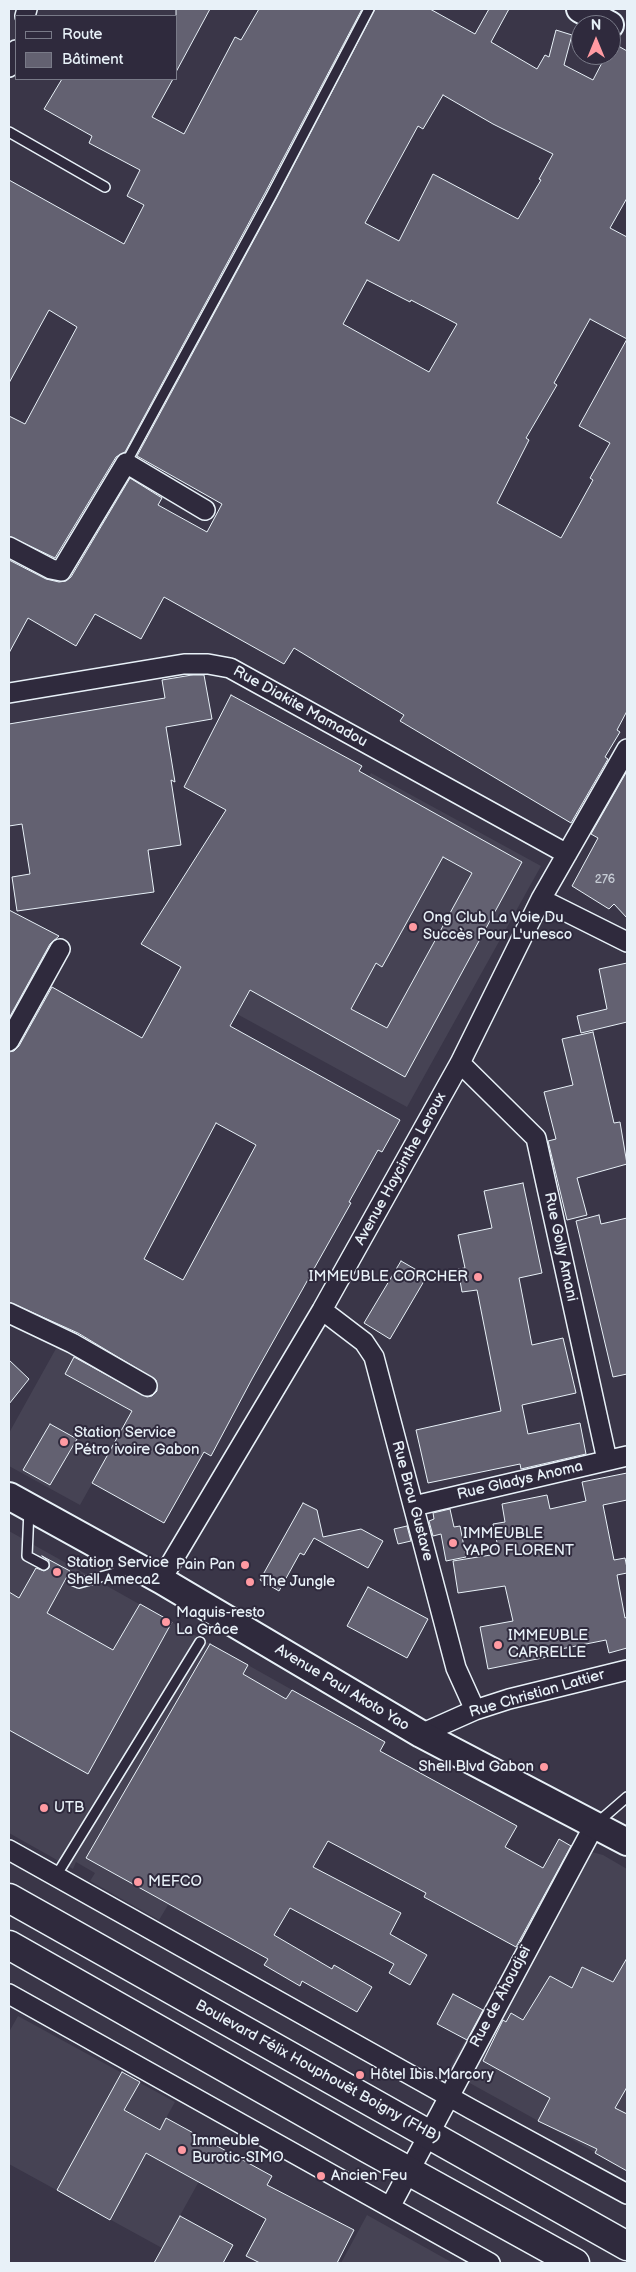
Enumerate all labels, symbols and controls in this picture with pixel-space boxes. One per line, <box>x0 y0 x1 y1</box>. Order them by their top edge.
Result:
legend <box>15 15 178 80</box>
north arrow <box>571 15 621 65</box>
text: N <box>591 17 601 34</box>
text: Route <box>62 25 102 44</box>
text: Bâtiment <box>62 50 123 69</box>
street label: Rue Diakite Mamadou <box>230 663 370 751</box>
house number: 276 <box>595 873 615 887</box>
place label: Ong Club La Voie Du Succès Pour L'unesco <box>423 909 572 944</box>
marker: Ong Club La Voie Du Succès Pour L'unesco <box>407 921 419 933</box>
street label: Avenue Haycinthe Leroux <box>351 1089 451 1249</box>
street label: Rue Golly Amani <box>540 1191 580 1303</box>
place label: IMMEUBLE CORCHER <box>309 1268 468 1286</box>
marker: IMMEUBLE CORCHER <box>472 1271 484 1283</box>
place label: Station Service Pétro ivoire Gabon <box>74 1424 199 1459</box>
marker: Station Service Pétro ivoire Gabon <box>58 1436 70 1448</box>
street label: Rue Brou Gustave <box>387 1439 437 1563</box>
street label: Rue Gladys Anoma <box>455 1458 585 1504</box>
place label: IMMEUBLE YAPO FLORENT <box>463 1525 574 1560</box>
marker: IMMEUBLE YAPO FLORENT <box>447 1537 459 1549</box>
place label: Station Service Shell Ameca2 <box>67 1554 169 1589</box>
place label: Pain Pan <box>176 1556 235 1574</box>
marker: Pain Pan <box>239 1559 251 1571</box>
marker: Station Service Shell Ameca2 <box>51 1566 63 1578</box>
place label: The Jungle <box>260 1573 335 1591</box>
marker: The Jungle <box>244 1576 256 1588</box>
place label: Maquis-resto La Grâce <box>176 1604 265 1639</box>
marker: Maquis-resto La Grâce <box>160 1616 172 1628</box>
place label: IMMEUBLE CARRELLE <box>508 1627 588 1662</box>
marker: IMMEUBLE CARRELLE <box>492 1639 504 1651</box>
street label: Avenue Paul Akoto Yao <box>272 1641 412 1735</box>
street label: Rue Christian Lattier <box>467 1666 607 1722</box>
place label: Shell Blvd Gabon <box>419 1758 534 1776</box>
marker: Shell Blvd Gabon <box>538 1761 550 1773</box>
place label: UTB <box>54 1799 84 1817</box>
marker: UTB <box>38 1802 50 1814</box>
place label: MEFCO <box>148 1873 202 1891</box>
marker: MEFCO <box>132 1876 144 1888</box>
street label: Rue de Ahoudjeï <box>467 1943 535 2051</box>
street label: Boulevard Félix Houphouët Boigny (FHB) <box>192 1997 444 2147</box>
place label: Hôtel Ibis Marcory <box>370 2066 494 2084</box>
marker: Hôtel Ibis Marcory <box>354 2069 366 2081</box>
place label: Immeuble Burotic-SIMO <box>192 2132 284 2167</box>
marker: Immeuble Burotic-SIMO <box>176 2144 188 2156</box>
place label: Ancien Feu <box>331 2167 407 2185</box>
marker: Ancien Feu <box>315 2170 327 2182</box>

